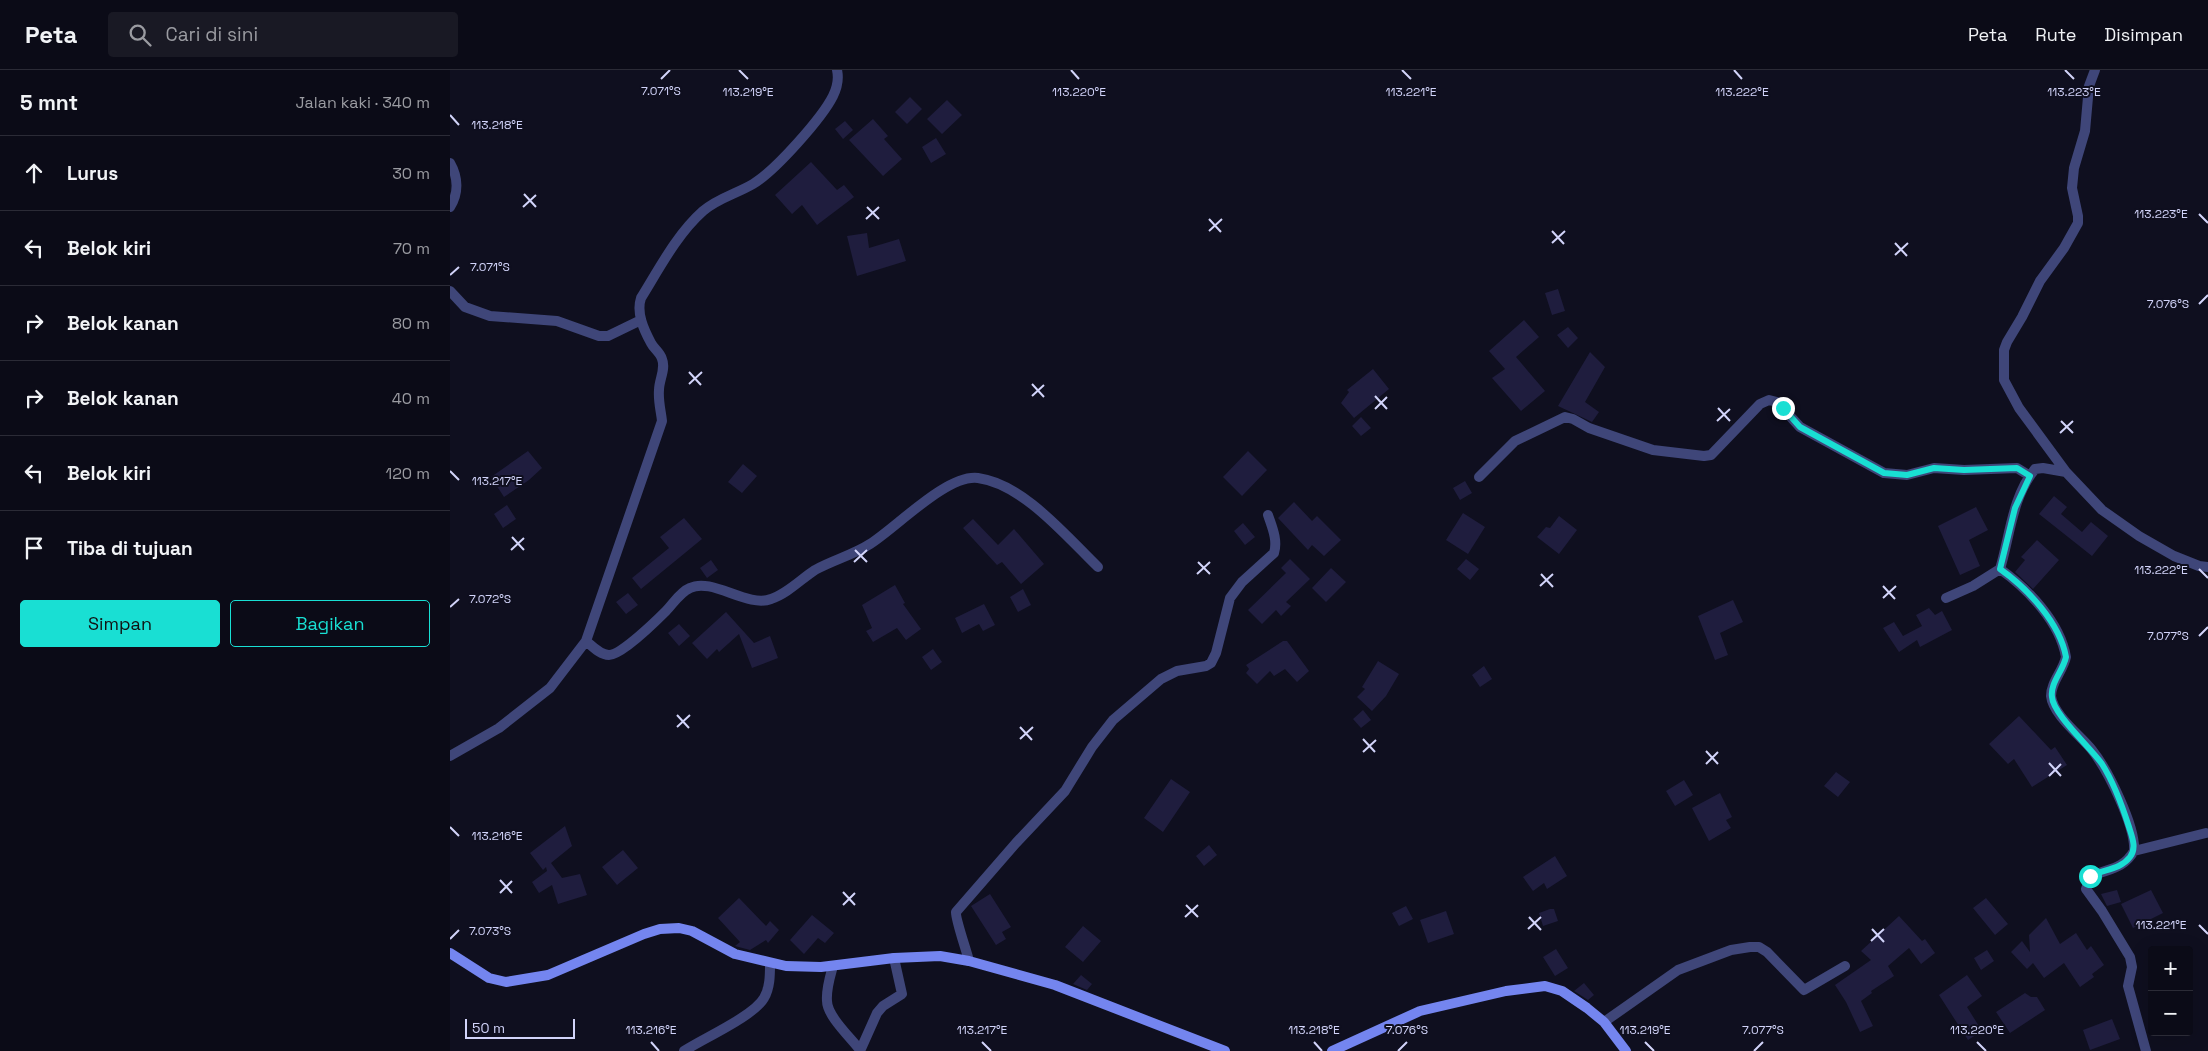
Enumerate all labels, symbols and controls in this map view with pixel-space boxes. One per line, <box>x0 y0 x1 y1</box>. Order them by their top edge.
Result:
search box <box>108 12 458 57</box>
text: Peta <box>25 19 78 50</box>
icon: search <box>126 21 154 49</box>
text: Cari di sini <box>166 22 258 47</box>
text: Peta <box>1968 23 2007 46</box>
text: Rute <box>2035 23 2076 46</box>
text: Disimpan <box>2104 23 2183 46</box>
text: 7.071°S <box>641 83 681 99</box>
text: 113.219°E <box>722 84 774 100</box>
text: 113.220°E <box>1052 84 1106 100</box>
text: 113.221°E <box>1385 84 1437 100</box>
text: 113.222°E <box>1715 84 1769 100</box>
text: 113.223°E <box>2047 84 2101 100</box>
text: 5 mnt <box>20 89 78 116</box>
text: Jalan kaki · 340 m <box>296 92 430 113</box>
text: 113.218°E <box>471 117 523 133</box>
icon: ahead <box>20 159 48 187</box>
text: Lurus <box>67 161 118 186</box>
text: 30 m <box>392 163 430 184</box>
text: 113.223°E <box>2134 206 2188 222</box>
icon: left <box>20 234 48 262</box>
text: Belok kiri <box>67 236 151 261</box>
text: 70 m <box>393 238 430 259</box>
text: 7.071°S <box>470 259 510 275</box>
text: 7.076°S <box>2147 296 2189 312</box>
icon: right <box>20 309 48 337</box>
text: Belok kanan <box>67 311 179 336</box>
text: 80 m <box>392 313 430 334</box>
icon: right <box>20 384 48 412</box>
text: Belok kanan <box>67 386 179 411</box>
text: 40 m <box>392 388 430 409</box>
route end <box>1772 397 1795 420</box>
icon: left <box>20 459 48 487</box>
text: Belok kiri <box>67 461 151 486</box>
text: 120 m <box>386 463 430 484</box>
text: 113.217°E <box>472 473 523 489</box>
icon: arrive <box>20 534 48 562</box>
text: Tiba di tujuan <box>67 536 193 561</box>
text: 113.222°E <box>2134 562 2188 578</box>
text: 7.072°S <box>469 591 511 607</box>
button: Simpan <box>20 600 220 647</box>
button: Bagikan <box>230 600 430 647</box>
text: 7.077°S <box>2147 628 2189 644</box>
text: 113.216°E <box>471 828 523 844</box>
route start <box>2079 865 2102 888</box>
text: 113.221°E <box>2135 917 2187 933</box>
text: 7.073°S <box>469 923 511 939</box>
map controls <box>2148 946 2193 1036</box>
button: + <box>2148 946 2193 991</box>
button: − <box>2148 991 2193 1036</box>
scale bar <box>465 1016 575 1039</box>
text: 50 m <box>472 1019 505 1037</box>
text: 113.216°E <box>625 1022 677 1038</box>
text: 113.217°E <box>957 1022 1008 1038</box>
text: 113.218°E <box>1288 1022 1340 1038</box>
text: 7.076°S <box>1386 1022 1428 1038</box>
text: 113.219°E <box>1619 1022 1671 1038</box>
text: 7.077°S <box>1742 1022 1784 1038</box>
text: 113.220°E <box>1950 1022 2004 1038</box>

